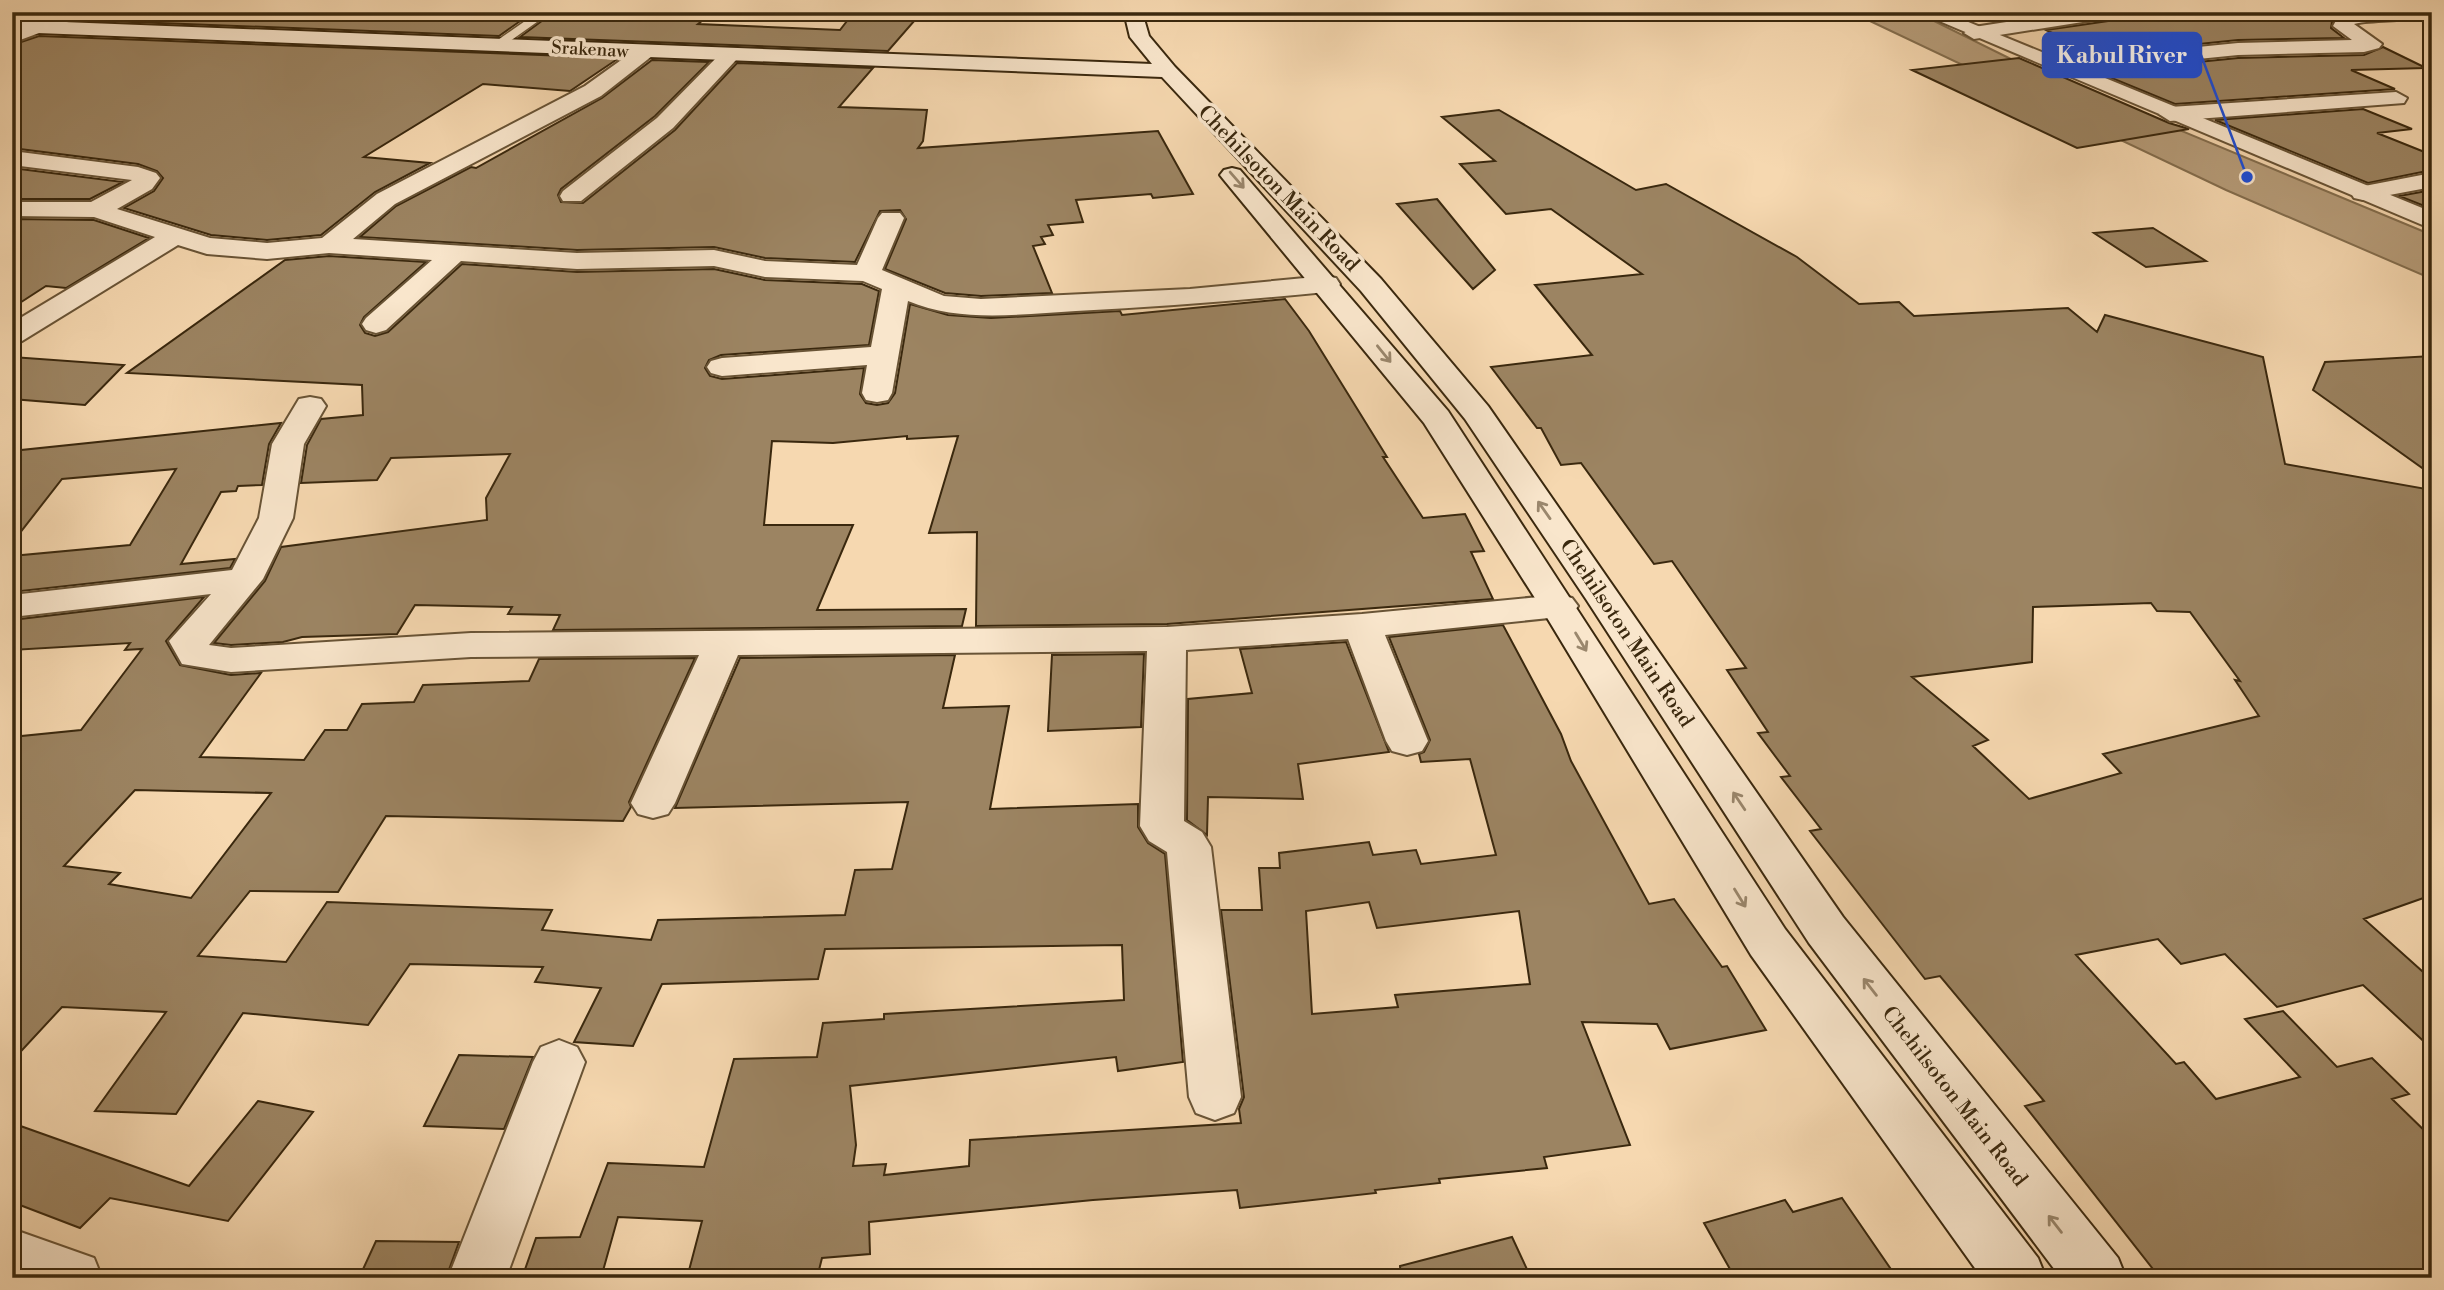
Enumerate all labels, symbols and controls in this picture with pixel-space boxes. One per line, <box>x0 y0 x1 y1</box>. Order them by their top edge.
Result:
callout: Kabul River <box>2043 33 2201 77</box>
street label: Srakenaw <box>551 36 630 63</box>
text: Kabul River <box>2057 42 2187 70</box>
street label: Chehilsoton Main Road <box>1192 100 1365 277</box>
one-way arrow <box>1229 171 1245 189</box>
one-way arrow <box>1376 344 1392 362</box>
one-way arrow <box>1537 501 1551 520</box>
street label: Chehilsoton Main Road <box>1553 534 1699 733</box>
one-way arrow <box>1574 632 1588 652</box>
one-way arrow <box>1732 792 1746 811</box>
one-way arrow <box>1734 887 1748 907</box>
one-way arrow <box>1862 978 1877 996</box>
street label: Chehilsoton Main Road <box>1876 1001 2033 1192</box>
one-way arrow <box>2048 1215 2063 1234</box>

